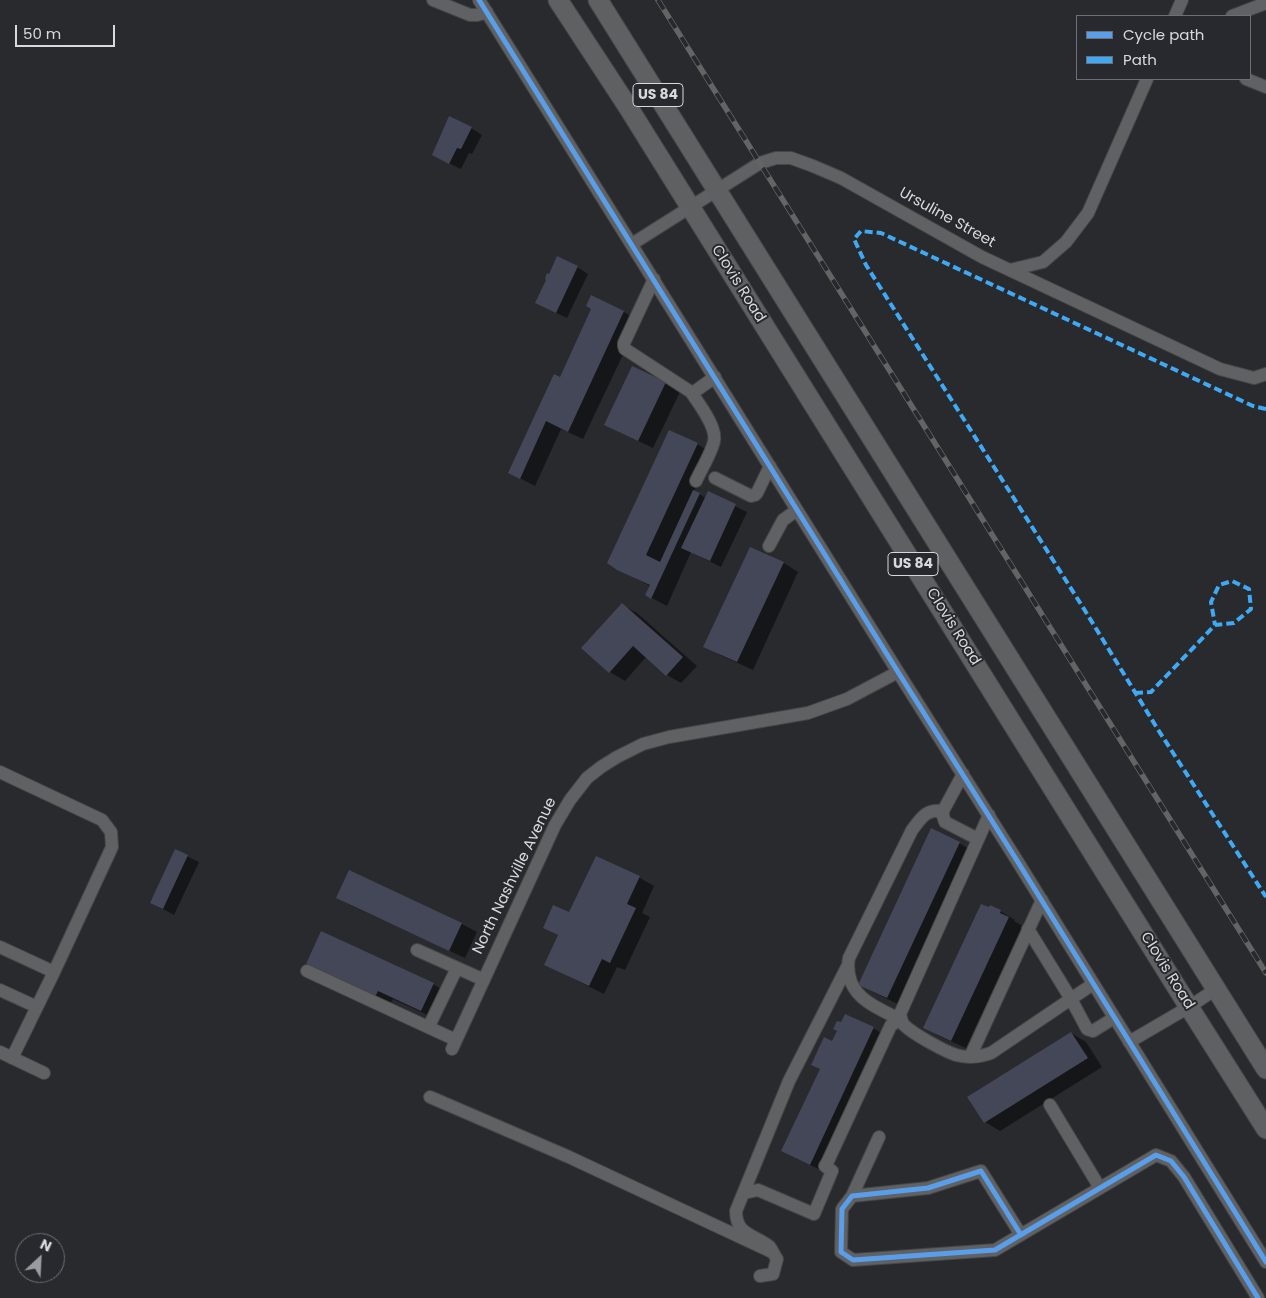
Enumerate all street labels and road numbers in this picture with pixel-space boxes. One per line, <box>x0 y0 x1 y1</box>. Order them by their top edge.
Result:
road number: US 84 <box>633 84 683 106</box>
street label: Ursuline Street <box>896 184 998 252</box>
street label: Clovis Road <box>707 242 769 326</box>
road number: US 84 <box>888 552 938 576</box>
street label: Clovis Road <box>922 585 984 669</box>
street label: North Nashville Avenue <box>469 795 561 957</box>
street label: Clovis Road <box>1136 929 1198 1013</box>

